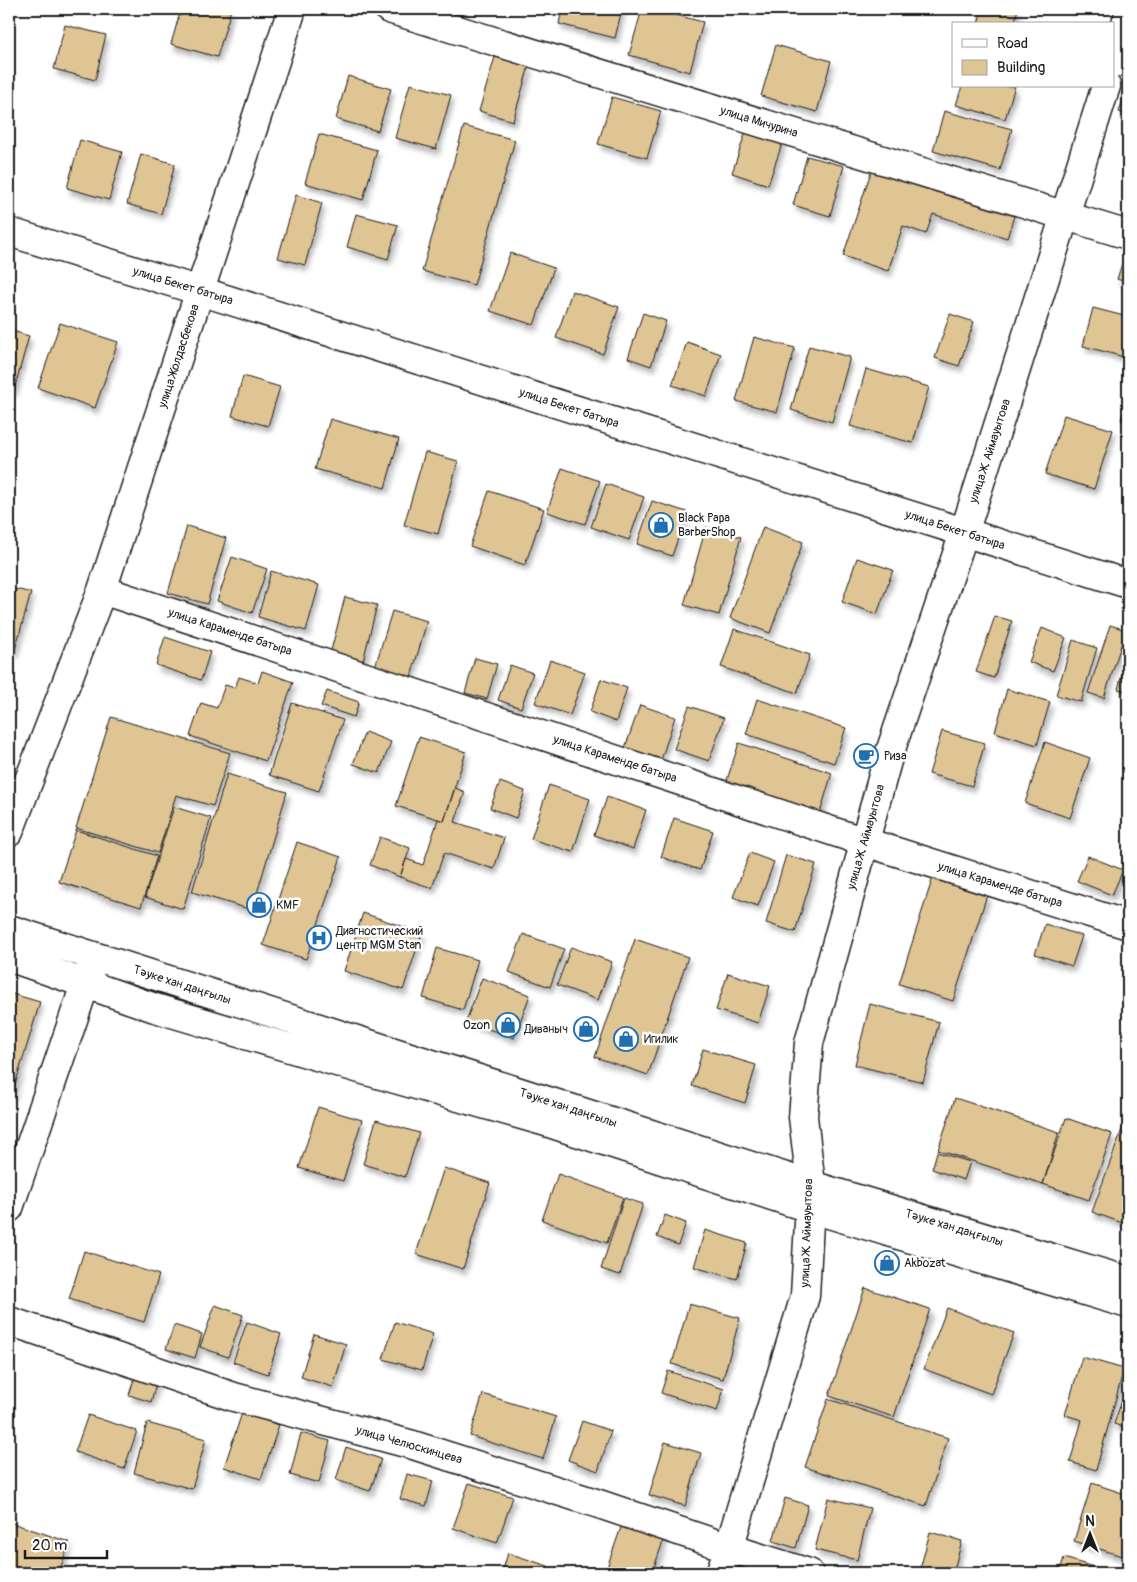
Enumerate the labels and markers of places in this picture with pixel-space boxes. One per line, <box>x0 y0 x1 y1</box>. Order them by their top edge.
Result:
place label: Black Papa BarberShop <box>678 511 736 540</box>
shop icon: Black Papa BarberShop <box>648 512 674 538</box>
cafe icon: Риза <box>853 743 879 769</box>
place label: Риза <box>884 749 907 764</box>
shop icon: KMF <box>246 892 272 918</box>
place label: KMF <box>276 898 299 913</box>
place label: Диагностический центр MGM Stan <box>335 924 423 953</box>
hospital icon: Диагностический центр MGM Stan <box>306 925 332 951</box>
shop icon: Ozon <box>495 1012 521 1038</box>
shop icon: Диваныч <box>573 1016 599 1042</box>
place label: Ozon <box>463 1018 490 1033</box>
place label: Диваныч <box>523 1022 568 1037</box>
shop icon: Игилик <box>613 1026 639 1052</box>
place label: Игилик <box>644 1032 678 1047</box>
shop icon: Akbozat <box>874 1250 900 1276</box>
place label: Akbozat <box>904 1256 946 1271</box>

